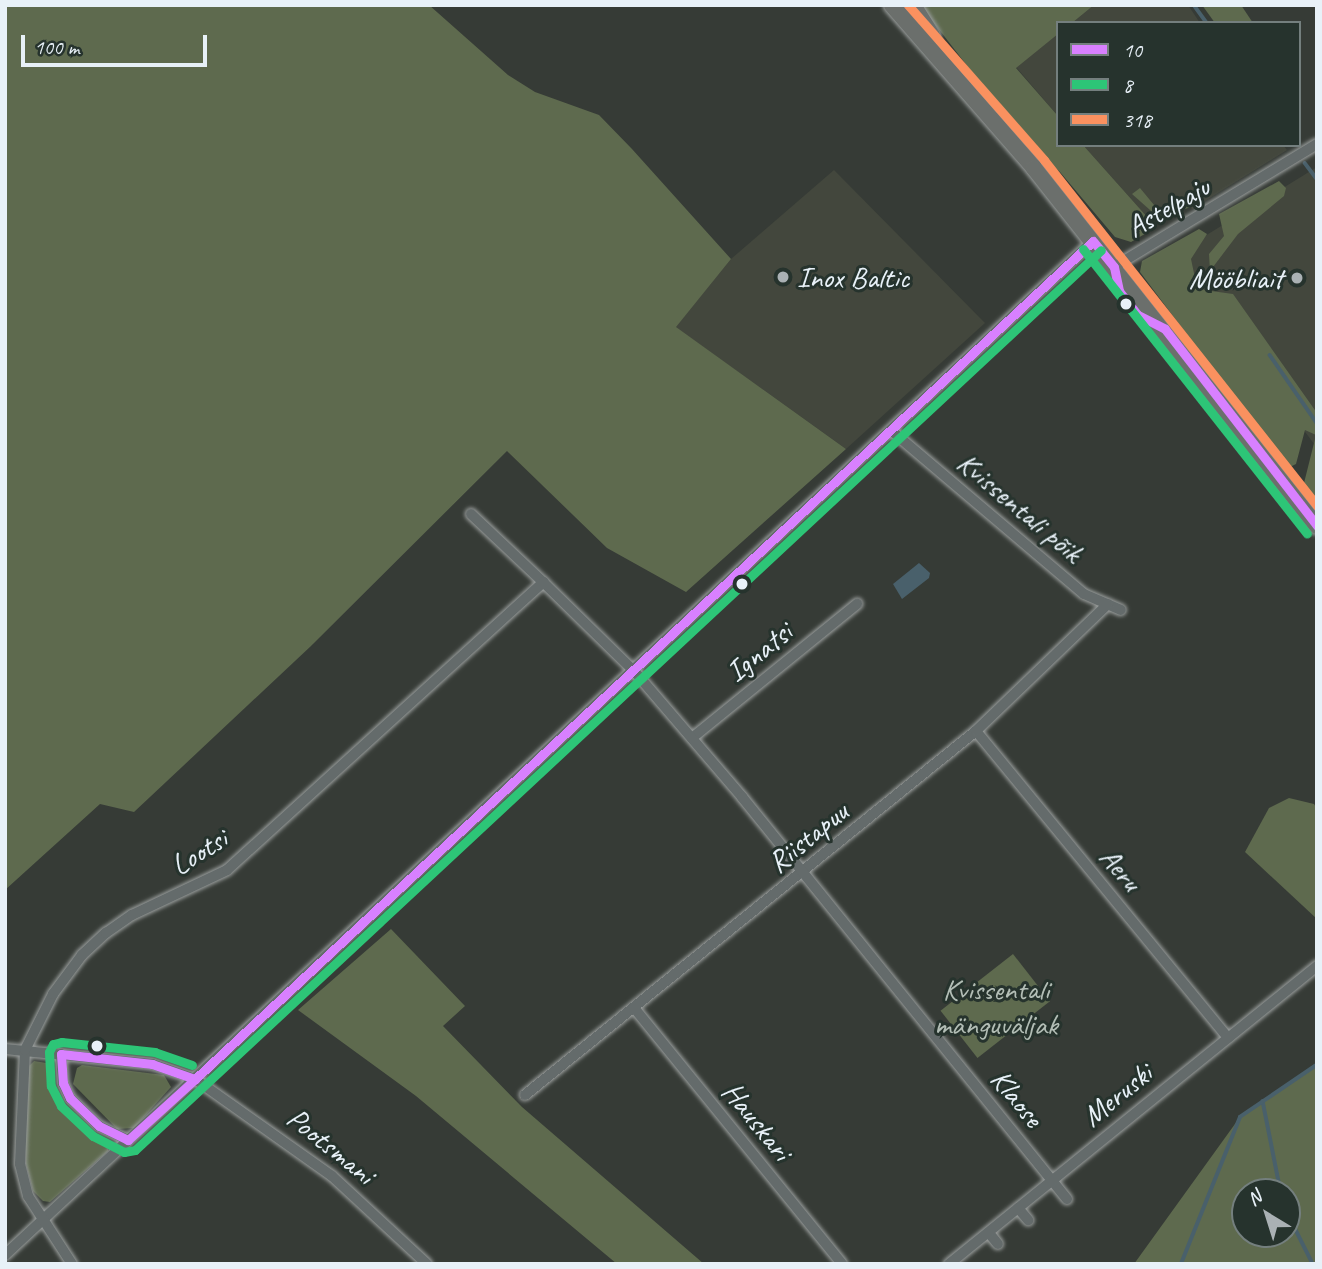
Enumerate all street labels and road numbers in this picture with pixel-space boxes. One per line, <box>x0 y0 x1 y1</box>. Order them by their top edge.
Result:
street label: Astelpaju <box>1120 169 1216 245</box>
street label: Kvissentali põik <box>950 444 1090 570</box>
street label: Ignatsi <box>719 614 799 690</box>
street label: Riistapuu <box>760 794 856 880</box>
street label: Lootsi <box>164 821 234 883</box>
street label: Aeru <box>1092 840 1150 898</box>
street label: Meruski <box>1075 1056 1159 1134</box>
street label: Klaose <box>983 1062 1051 1134</box>
street label: Hauskari <box>714 1074 800 1168</box>
street label: Pootsmani <box>280 1100 382 1192</box>

